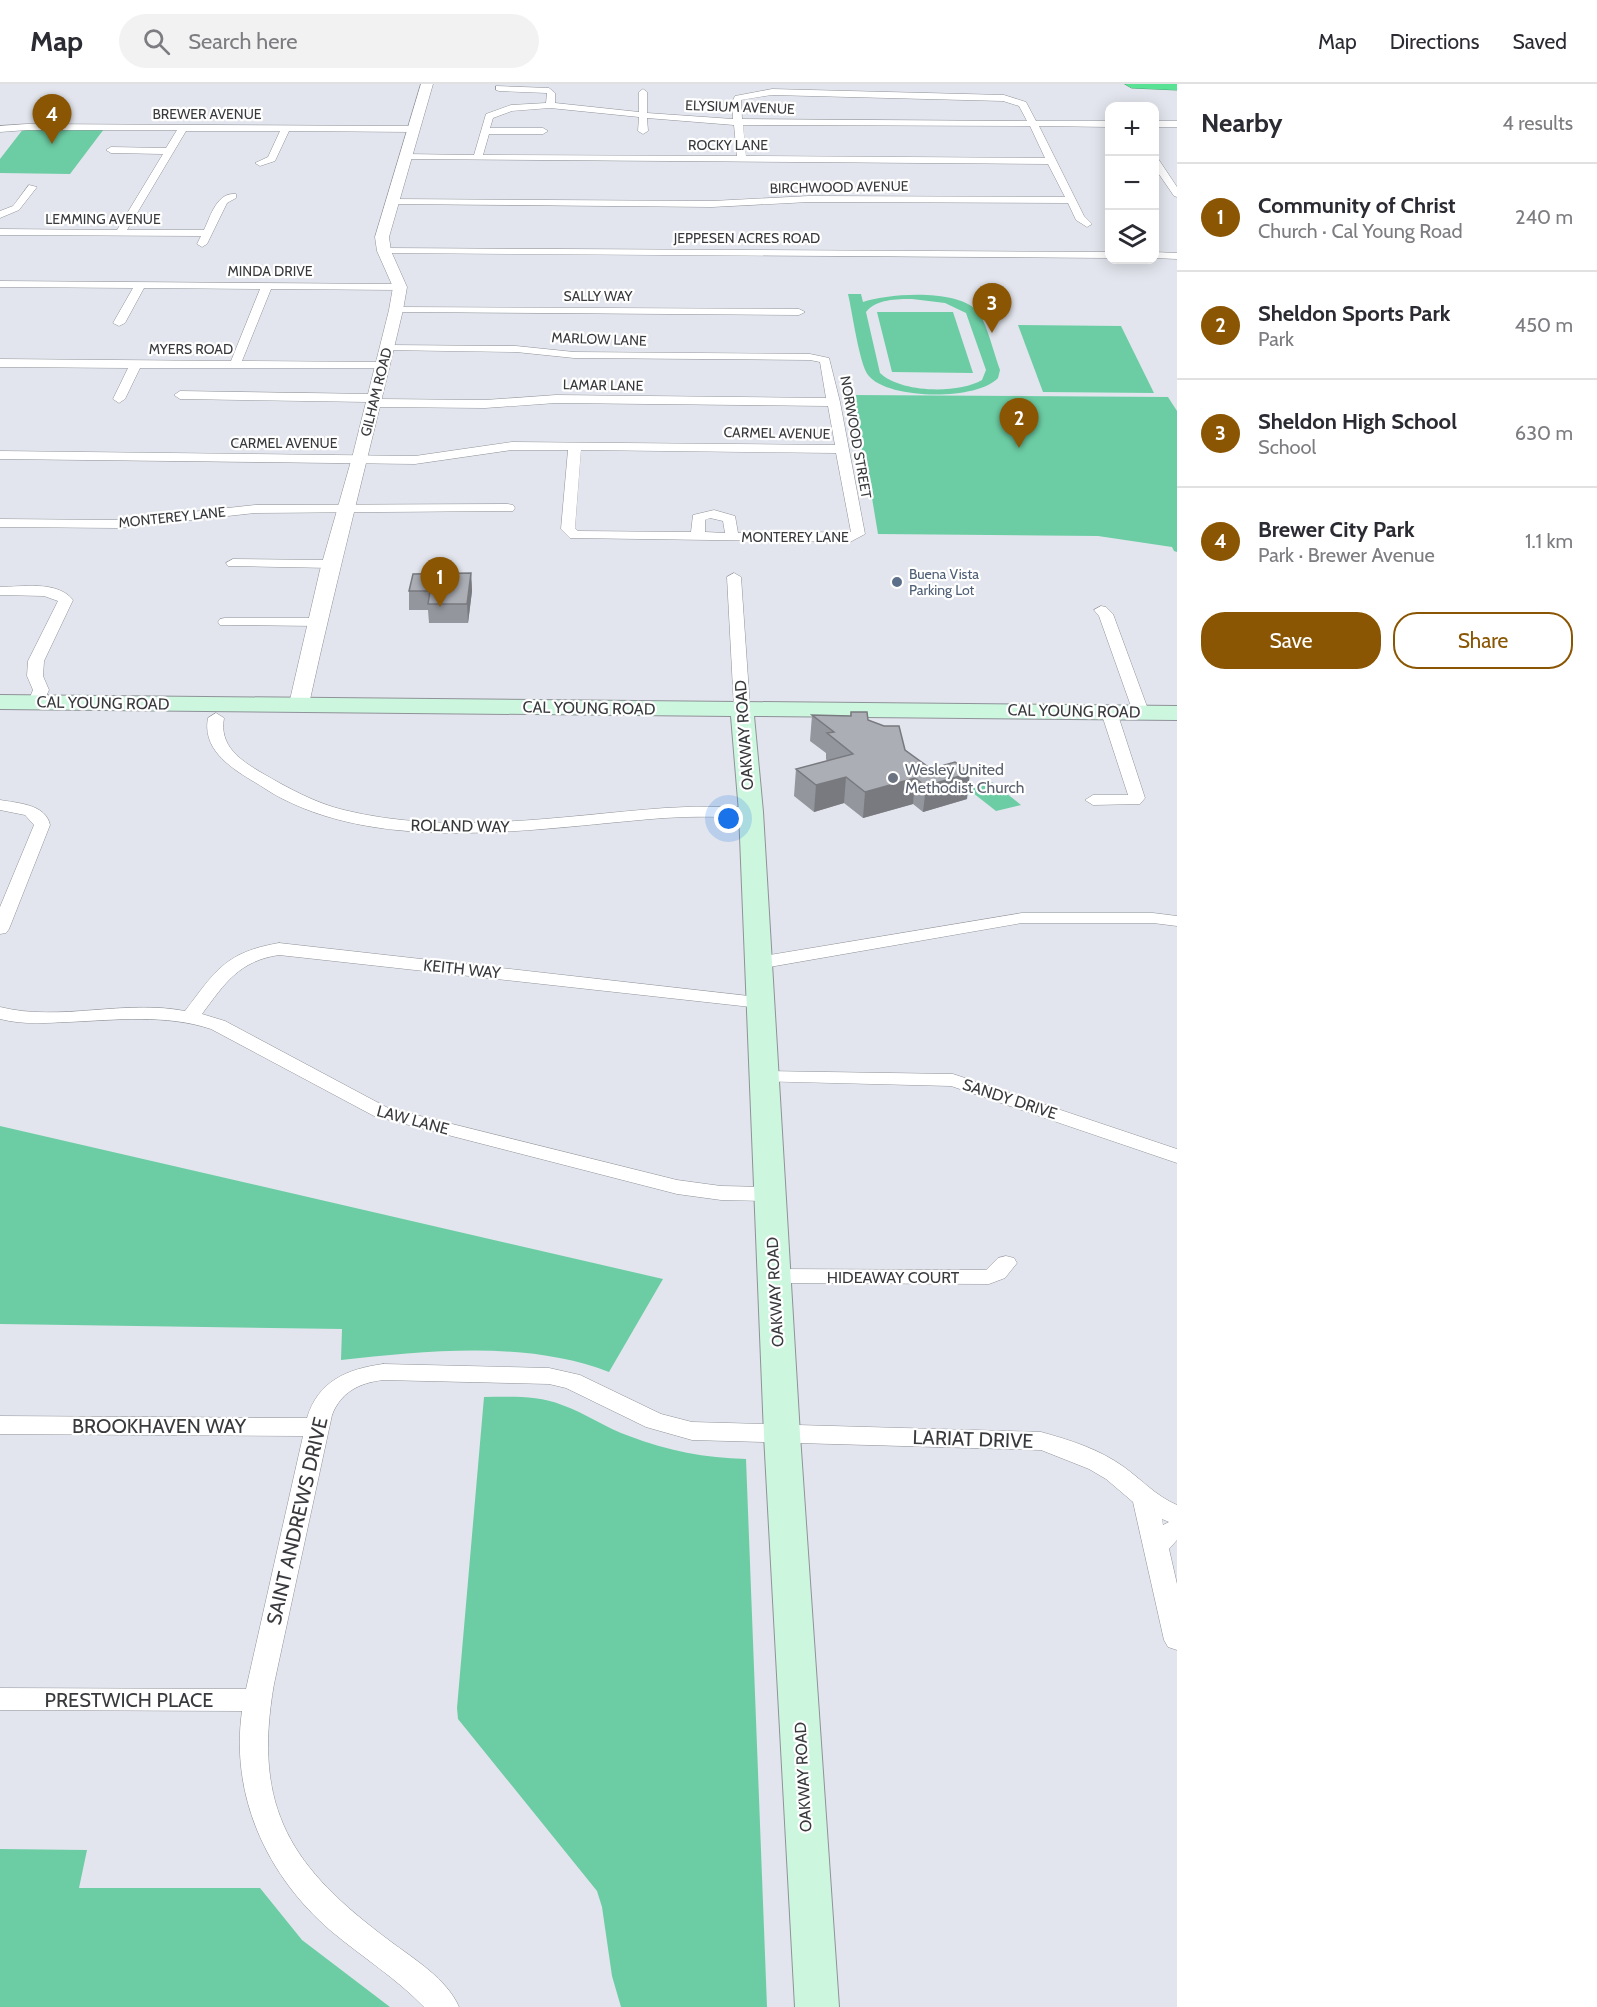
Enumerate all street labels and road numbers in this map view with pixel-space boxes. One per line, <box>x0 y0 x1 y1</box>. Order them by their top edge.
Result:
street label: ELYSIUM AVENUE <box>685 96 795 118</box>
street label: BREWER AVENUE <box>152 105 262 123</box>
street label: ROCKY LANE <box>688 136 768 154</box>
street label: BIRCHWOOD AVENUE <box>769 177 909 197</box>
street label: LEMMING AVENUE <box>45 210 161 228</box>
street label: JEPPESEN ACRES ROAD <box>673 229 820 247</box>
street label: MINDA DRIVE <box>228 262 313 280</box>
street label: SALLY WAY <box>564 287 634 305</box>
street label: MARLOW LANE <box>551 328 647 350</box>
street label: MYERS ROAD <box>149 340 233 358</box>
street label: GILHAM ROAD <box>356 346 396 438</box>
street label: NORWOOD STREET <box>836 374 876 500</box>
street label: LAMAR LANE <box>563 375 644 395</box>
street label: CARMEL AVENUE <box>723 423 831 443</box>
street label: CARMEL AVENUE <box>231 434 338 452</box>
street label: MONTEREY LANE <box>118 502 227 532</box>
street label: MONTEREY LANE <box>741 528 849 546</box>
street label: OAKWAY ROAD <box>731 679 757 791</box>
street label: CAL YOUNG ROAD <box>36 692 170 714</box>
street label: CAL YOUNG ROAD <box>522 697 656 719</box>
street label: CAL YOUNG ROAD <box>1007 700 1141 722</box>
street label: ROLAND WAY <box>410 816 510 836</box>
street label: KEITH WAY <box>422 955 503 983</box>
street label: SANDY DRIVE <box>960 1075 1060 1123</box>
street label: LAW LANE <box>375 1101 451 1139</box>
street label: OAKWAY ROAD <box>763 1236 787 1348</box>
street label: HIDEAWAY COURT <box>827 1268 960 1287</box>
street label: BROOKHAVEN WAY <box>72 1414 247 1438</box>
street label: SAINT ANDREWS DRIVE <box>261 1415 333 1627</box>
street label: LARIAT DRIVE <box>912 1425 1034 1453</box>
street label: PRESTWICH PLACE <box>45 1688 213 1712</box>
street label: OAKWAY ROAD <box>791 1721 815 1833</box>

